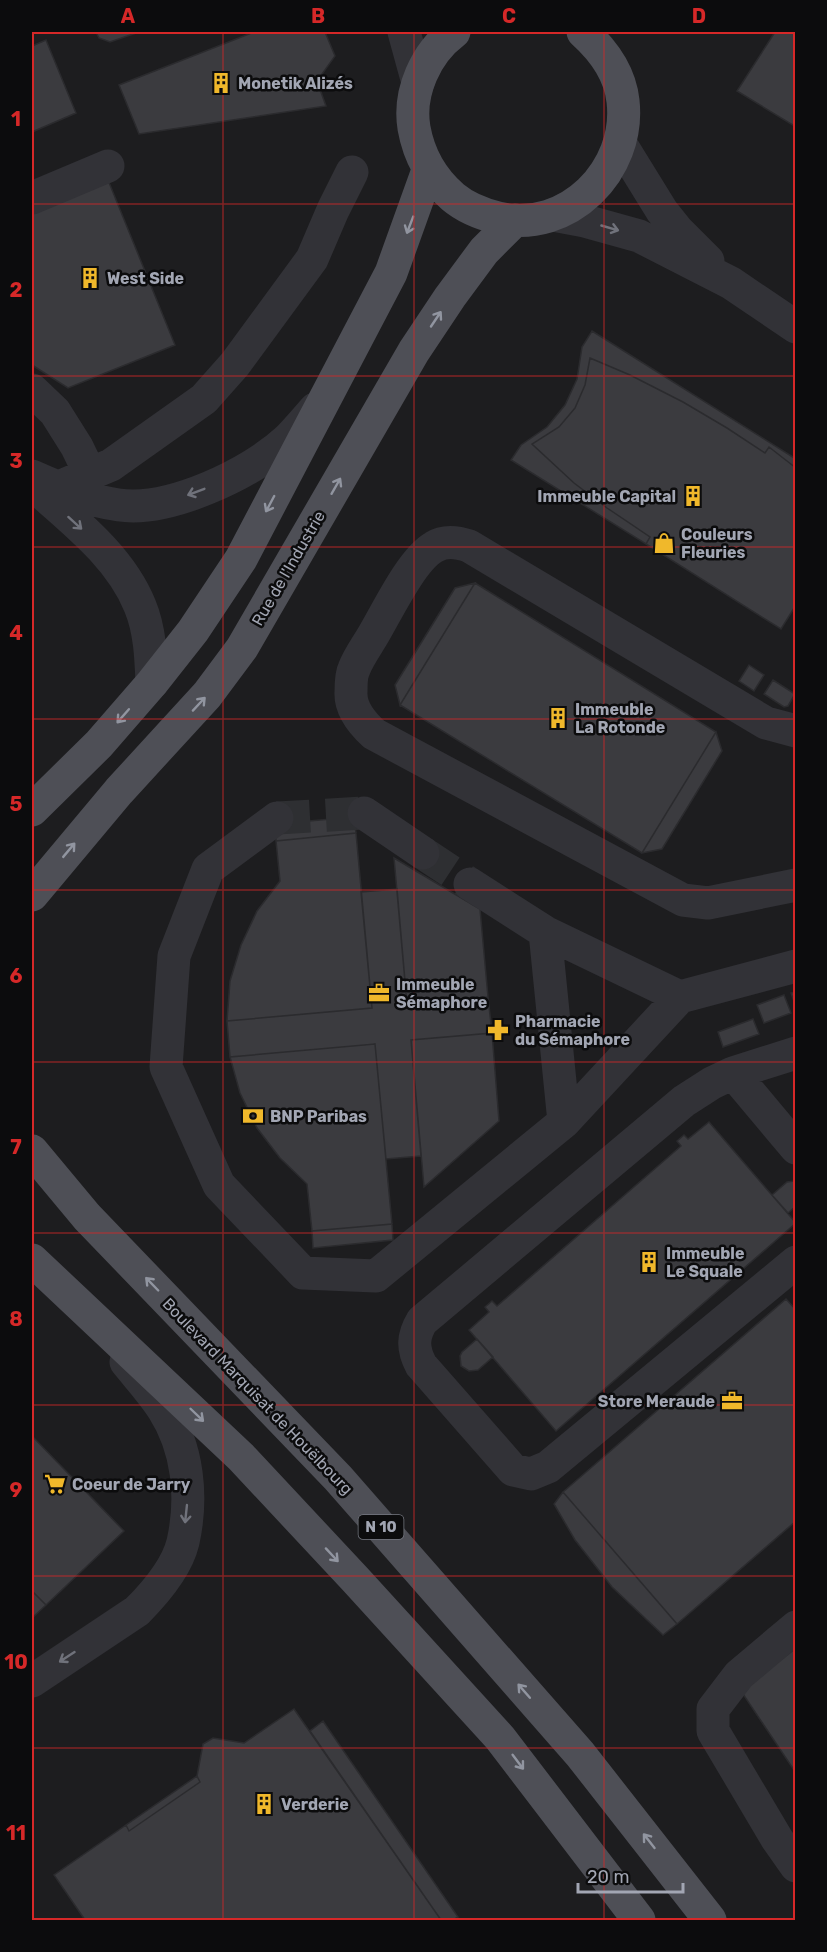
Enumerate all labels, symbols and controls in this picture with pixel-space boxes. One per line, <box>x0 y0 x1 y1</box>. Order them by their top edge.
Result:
text: A <box>121 4 136 28</box>
text: B <box>311 4 325 28</box>
text: C <box>502 4 516 28</box>
text: D <box>692 4 706 28</box>
building icon: Monetik Alizés <box>209 71 233 95</box>
place label: Monetik Alizés <box>238 74 353 93</box>
text: 1 <box>11 107 21 131</box>
one-way arrow <box>403 215 414 234</box>
one-way arrow <box>600 223 619 234</box>
building icon: West Side <box>78 266 102 290</box>
place label: West Side <box>107 269 184 288</box>
text: 2 <box>10 278 23 302</box>
one-way arrow <box>430 311 442 328</box>
text: 3 <box>9 449 23 473</box>
one-way arrow <box>330 478 342 495</box>
building icon: Immeuble Capital <box>681 484 705 508</box>
one-way arrow <box>187 487 206 498</box>
place label: Immeuble Capital <box>537 487 676 506</box>
one-way arrow <box>264 495 275 513</box>
street label: Rue de l'Industrie <box>248 507 329 629</box>
one-way arrow <box>67 516 82 530</box>
place label: Couleurs Fleuries <box>681 525 753 562</box>
shop icon: Couleurs Fleuries <box>652 531 676 555</box>
text: 4 <box>9 621 23 645</box>
one-way arrow <box>192 697 206 712</box>
place label: Immeuble La Rotonde <box>575 700 665 737</box>
building icon: Immeuble La Rotonde <box>546 706 570 730</box>
one-way arrow <box>116 708 130 723</box>
text: 5 <box>10 792 23 816</box>
one-way arrow <box>62 843 76 858</box>
text: 6 <box>9 964 23 988</box>
place label: Immeuble Sémaphore <box>396 975 487 1012</box>
office icon: Immeuble Sémaphore <box>367 981 391 1005</box>
place label: Pharmacie du Sémaphore <box>515 1012 630 1049</box>
pharmacy icon: Pharmacie du Sémaphore <box>486 1018 510 1042</box>
bank icon: BNP Paribas <box>241 1104 265 1128</box>
place label: BNP Paribas <box>270 1107 367 1126</box>
text: 7 <box>10 1135 22 1159</box>
place label: Immeuble Le Squale <box>666 1244 744 1281</box>
building icon: Immeuble Le Squale <box>637 1250 661 1274</box>
one-way arrow <box>145 1277 159 1292</box>
street label: Boulevard Marquisat de Houëlbourg <box>159 1294 357 1498</box>
text: 8 <box>9 1307 23 1331</box>
office icon: Store Meraude <box>720 1389 744 1413</box>
place label: Store Meraude <box>598 1392 715 1411</box>
one-way arrow <box>189 1407 204 1422</box>
supermarket icon: Coeur de Jarry <box>43 1472 67 1496</box>
place label: Coeur de Jarry <box>72 1475 191 1494</box>
text: 9 <box>10 1478 23 1502</box>
one-way arrow <box>180 1504 191 1524</box>
road number: N 10 <box>358 1515 404 1539</box>
one-way arrow <box>325 1547 339 1562</box>
text: 10 <box>4 1650 28 1674</box>
one-way arrow <box>59 1651 76 1663</box>
one-way arrow <box>517 1684 531 1699</box>
one-way arrow <box>512 1754 525 1770</box>
building icon: Verderie <box>252 1792 276 1816</box>
place label: Verderie <box>281 1795 349 1814</box>
text: 11 <box>6 1821 26 1845</box>
one-way arrow <box>642 1833 655 1849</box>
scale bar <box>578 1856 683 1894</box>
text: 20 m <box>587 1866 629 1888</box>

